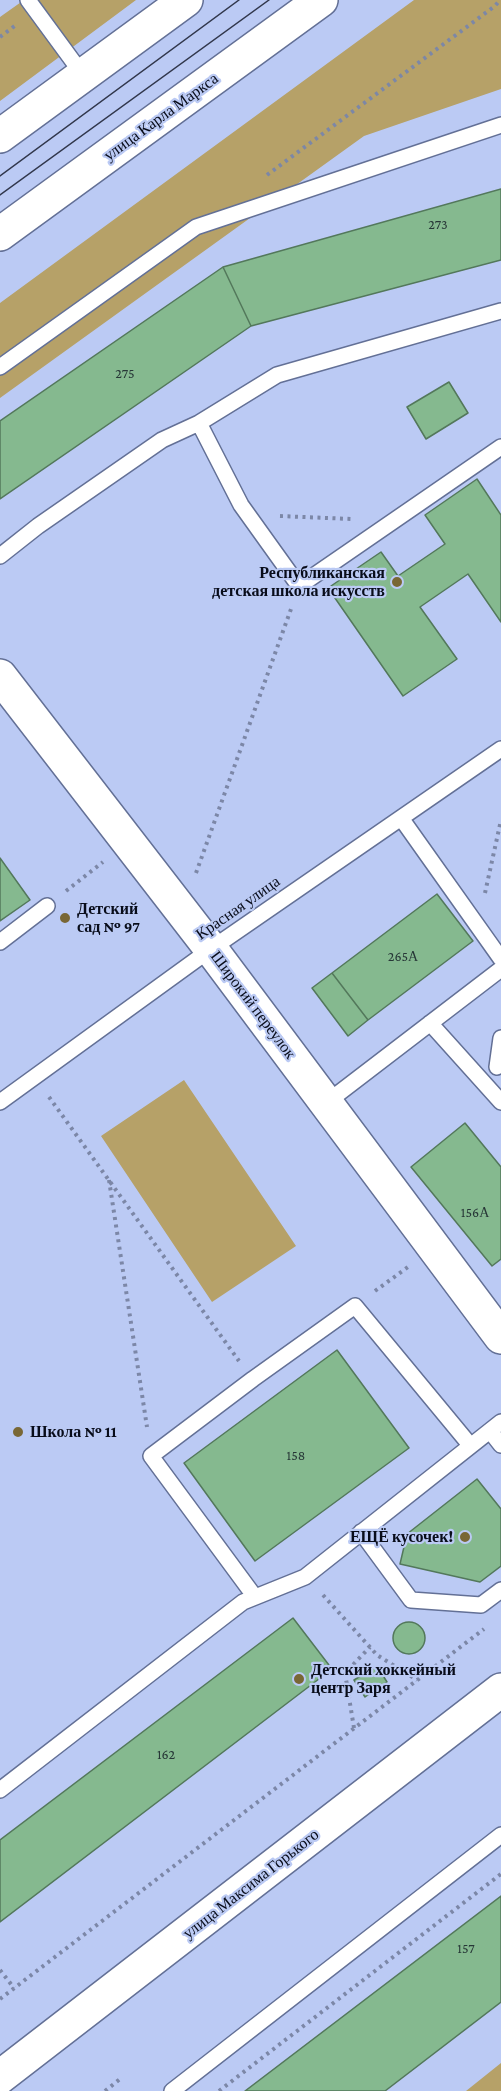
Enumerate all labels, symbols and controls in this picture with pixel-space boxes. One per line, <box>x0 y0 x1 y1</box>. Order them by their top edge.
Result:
street label: улица Карла Маркса <box>100 69 222 165</box>
house number: 273 <box>428 217 448 233</box>
house number: 275 <box>115 366 135 382</box>
place label: Республиканская детская школа искусств <box>212 563 385 601</box>
marker: Республиканская детская школа искусств <box>390 575 404 589</box>
street label: Красная улица <box>192 872 284 944</box>
place label: Детский сад № 97 <box>77 899 140 937</box>
marker: Детский сад № 97 <box>58 911 72 925</box>
street label: Широкий переулок <box>206 947 300 1063</box>
house number: 265А <box>388 949 418 965</box>
house number: 156А <box>461 1205 489 1221</box>
place label: Школа № 11 <box>30 1422 117 1442</box>
marker: Школа № 11 <box>11 1425 25 1439</box>
house number: 158 <box>287 1448 305 1464</box>
place label: ЕЩЁ кусочек! <box>350 1527 453 1547</box>
marker: ЕЩЁ кусочек! <box>458 1530 472 1544</box>
place label: Детский хоккейный центр Заря <box>311 1660 456 1698</box>
marker: Детский хоккейный центр Заря <box>292 1672 306 1686</box>
house number: 162 <box>157 1747 175 1763</box>
street label: улица Максима Горького <box>179 1825 323 1943</box>
house number: 157 <box>457 1941 475 1957</box>

